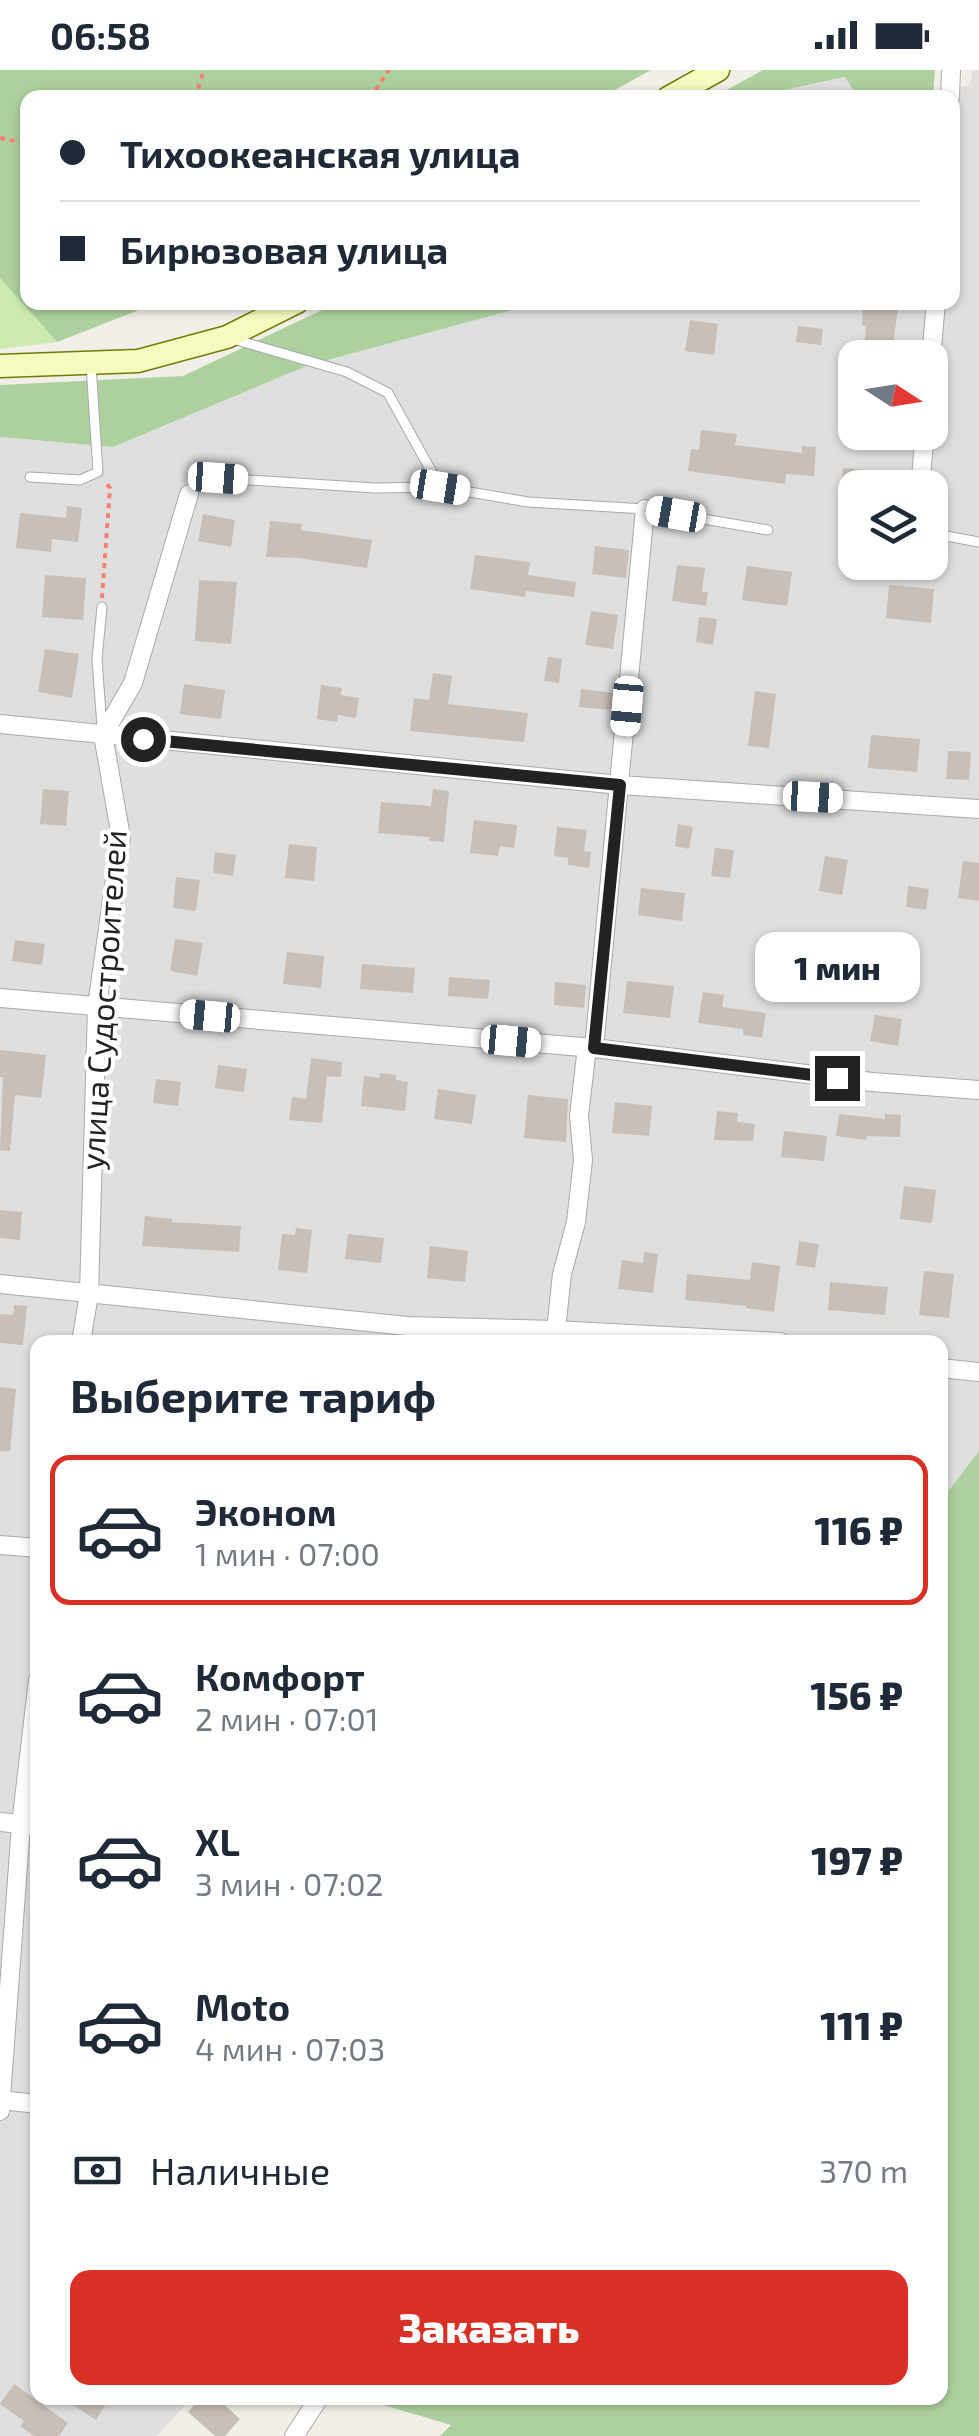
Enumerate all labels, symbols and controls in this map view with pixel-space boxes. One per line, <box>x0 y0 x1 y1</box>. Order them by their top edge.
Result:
text: 06:58 <box>50 12 151 58</box>
text: Тихоокеанская улица <box>120 130 521 176</box>
text: Бирюзовая улица <box>120 226 448 272</box>
north arrow <box>838 340 948 450</box>
map controls <box>838 340 948 580</box>
car <box>187 461 249 495</box>
car <box>408 467 472 507</box>
button: layers <box>838 470 948 580</box>
car <box>644 494 708 534</box>
car <box>609 675 645 737</box>
route start <box>121 717 166 762</box>
car <box>782 780 844 814</box>
street label: улица Судостроителей <box>71 828 134 1171</box>
callout: 1 мин <box>754 933 920 1003</box>
text: 1 мин <box>794 948 881 986</box>
car <box>179 998 241 1034</box>
car <box>480 1023 542 1059</box>
route end <box>815 1056 860 1101</box>
text: Выберите тариф <box>70 1368 436 1422</box>
icon: car <box>75 1485 165 1575</box>
text: Эконом <box>195 1488 337 1534</box>
text: 116 ₽ <box>815 1507 903 1553</box>
text: 1 мин · 07:00 <box>195 1534 380 1572</box>
icon: car <box>75 1650 165 1740</box>
text: Комфорт <box>195 1653 365 1699</box>
text: 156 ₽ <box>810 1672 903 1718</box>
text: 2 мин · 07:01 <box>195 1699 379 1737</box>
icon: car <box>75 1815 165 1905</box>
text: XL <box>195 1818 240 1864</box>
text: 197 ₽ <box>811 1837 903 1883</box>
text: 3 мин · 07:02 <box>195 1864 384 1902</box>
icon: car <box>75 1980 165 2070</box>
text: Moto <box>195 1983 290 2029</box>
text: 111 ₽ <box>820 2002 903 2048</box>
text: 4 мин · 07:03 <box>195 2029 385 2067</box>
icon: cash <box>70 2143 125 2198</box>
text: Наличные <box>150 2147 330 2193</box>
text: 370 m <box>819 2151 908 2189</box>
button: Заказать <box>70 2270 908 2385</box>

